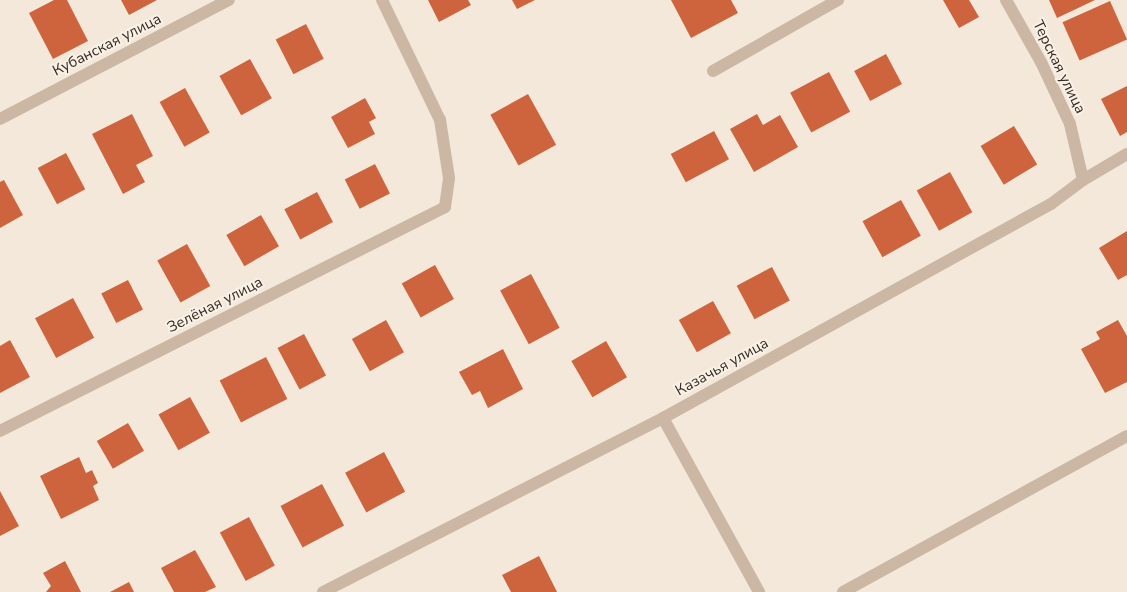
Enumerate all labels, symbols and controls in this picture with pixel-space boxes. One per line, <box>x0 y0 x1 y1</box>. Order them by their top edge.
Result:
street label: Кубанская улица <box>50 10 164 80</box>
street label: Терская улица <box>1029 17 1089 117</box>
street label: Зелёная улица <box>164 273 266 337</box>
street label: Казачья улица <box>672 334 772 400</box>

